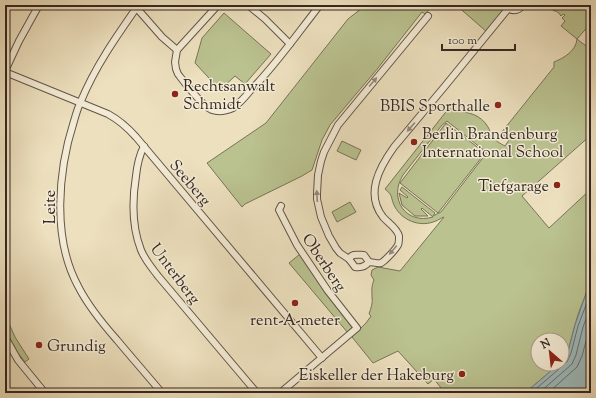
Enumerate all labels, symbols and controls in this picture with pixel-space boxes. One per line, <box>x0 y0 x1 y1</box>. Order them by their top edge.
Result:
scale bar <box>442 26 515 52</box>
text: 100 m <box>448 32 477 50</box>
place label: Rechtsanwalt Schmidt <box>183 76 276 117</box>
one-way arrow <box>368 78 377 87</box>
marker: Rechtsanwalt Schmidt <box>170 89 180 99</box>
place label: BBIS Sporthalle <box>380 96 490 119</box>
marker: BBIS Sporthalle <box>493 100 503 110</box>
one-way arrow <box>406 121 415 132</box>
place label: Berlin Brandenburg International School <box>422 124 564 165</box>
marker: Berlin Brandenburg International School <box>409 137 419 147</box>
street label: Seeberg <box>163 155 215 212</box>
place label: Tiefgarage <box>478 176 549 199</box>
marker: Tiefgarage <box>552 180 562 190</box>
street label: Leite <box>40 190 63 224</box>
one-way arrow <box>314 190 321 202</box>
street label: Oberberg <box>295 230 351 297</box>
street label: Unterberg <box>143 239 205 310</box>
one-way arrow <box>389 245 398 255</box>
marker: rent-A-meter <box>290 298 300 308</box>
place label: rent-A-meter <box>250 310 340 333</box>
north arrow <box>530 332 570 372</box>
text: N <box>537 335 554 354</box>
place label: Grundig <box>47 336 106 359</box>
marker: Grundig <box>34 340 44 350</box>
place label: Eiskeller der Hakeburg <box>299 365 454 388</box>
marker: Eiskeller der Hakeburg <box>457 369 467 379</box>

